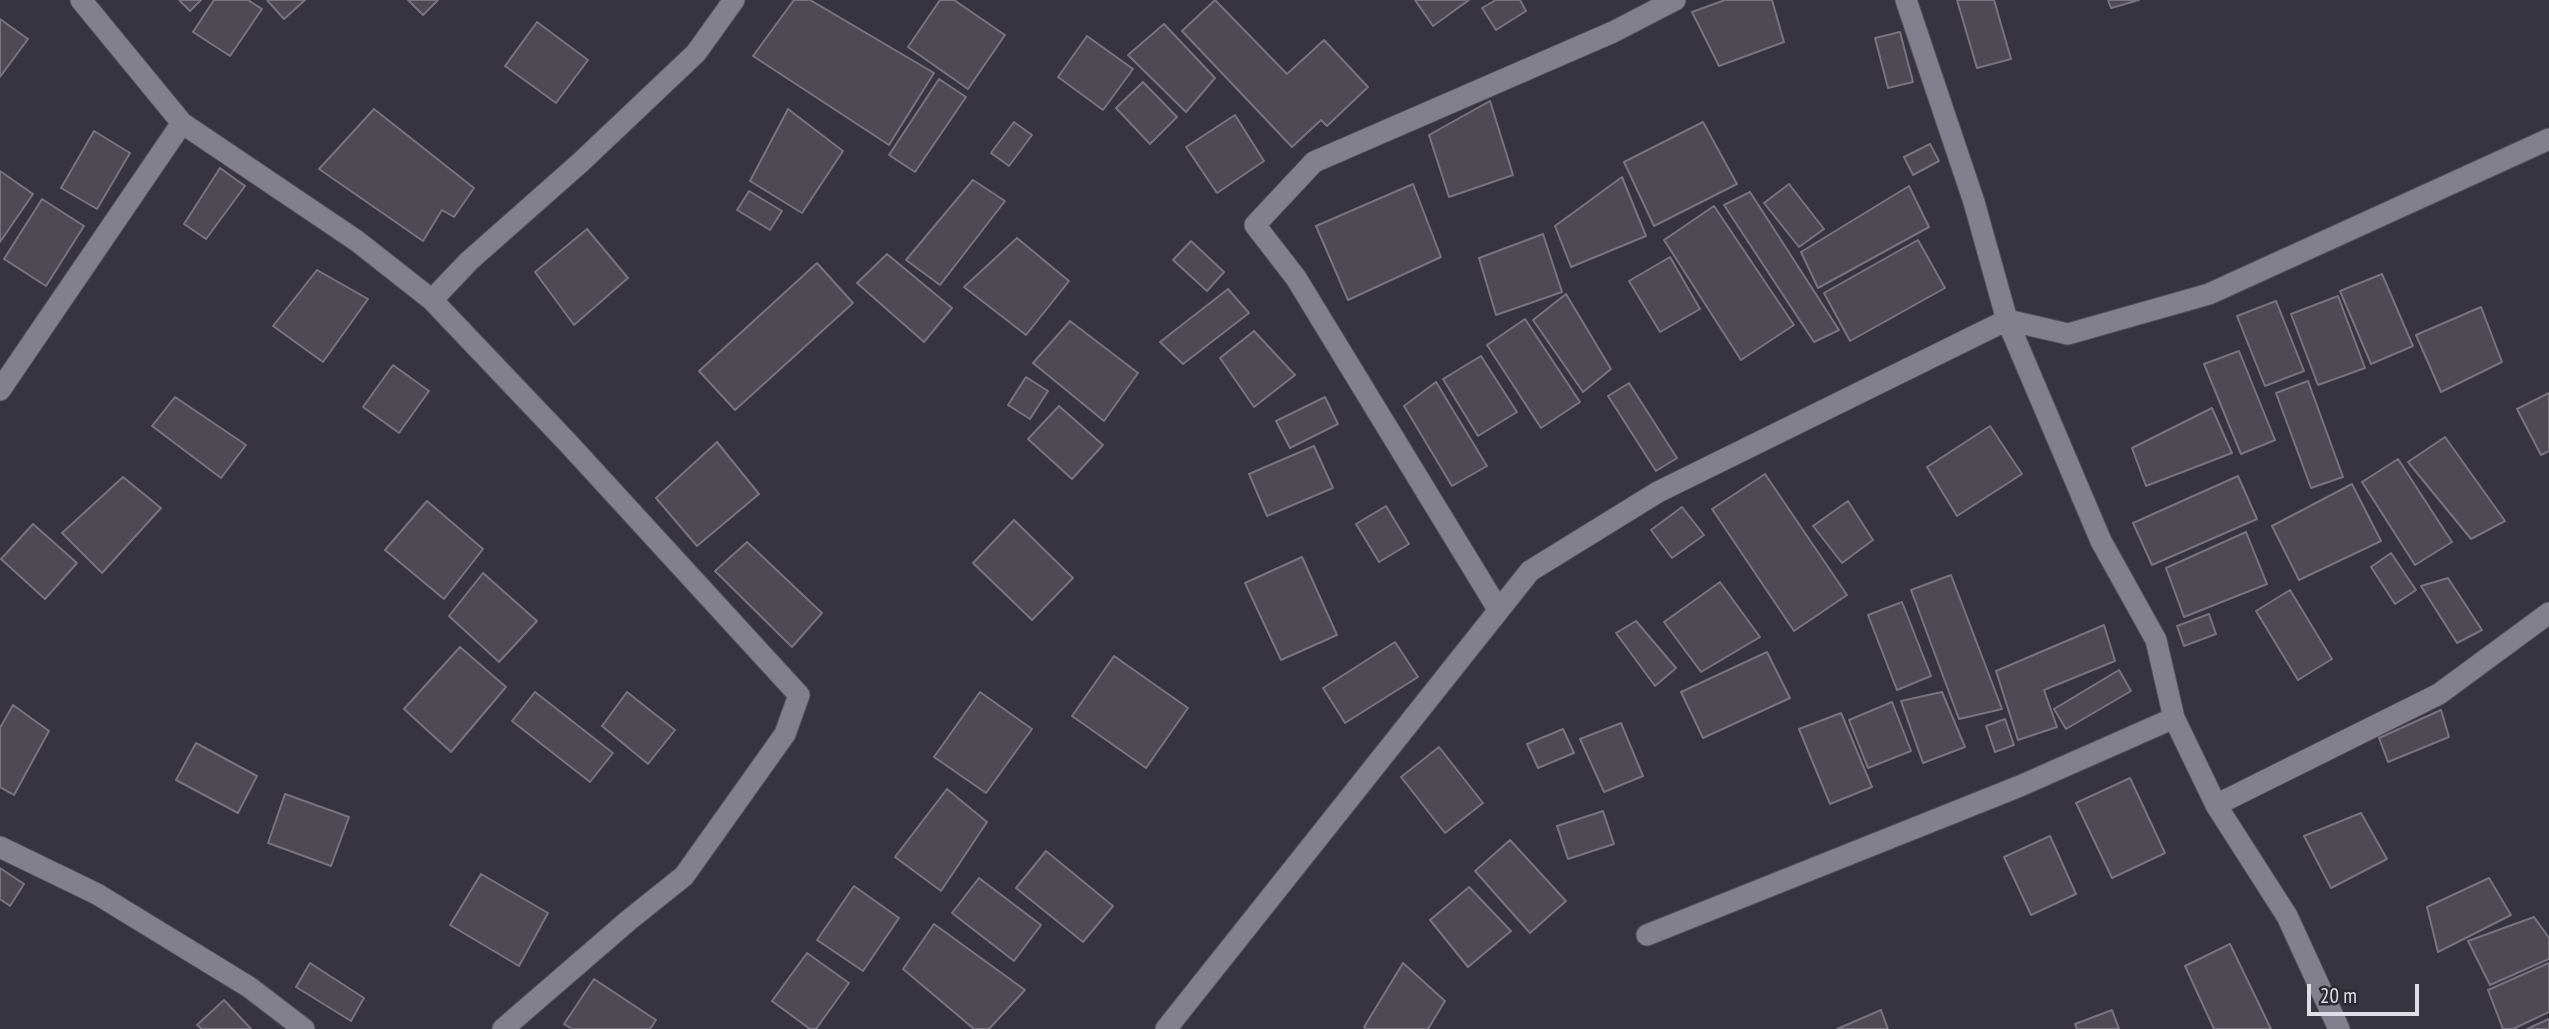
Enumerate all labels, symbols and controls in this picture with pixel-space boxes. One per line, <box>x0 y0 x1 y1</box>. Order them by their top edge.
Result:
scale bar <box>2311 970 2423 1014</box>
text: 20 m <box>2320 982 2357 1009</box>

